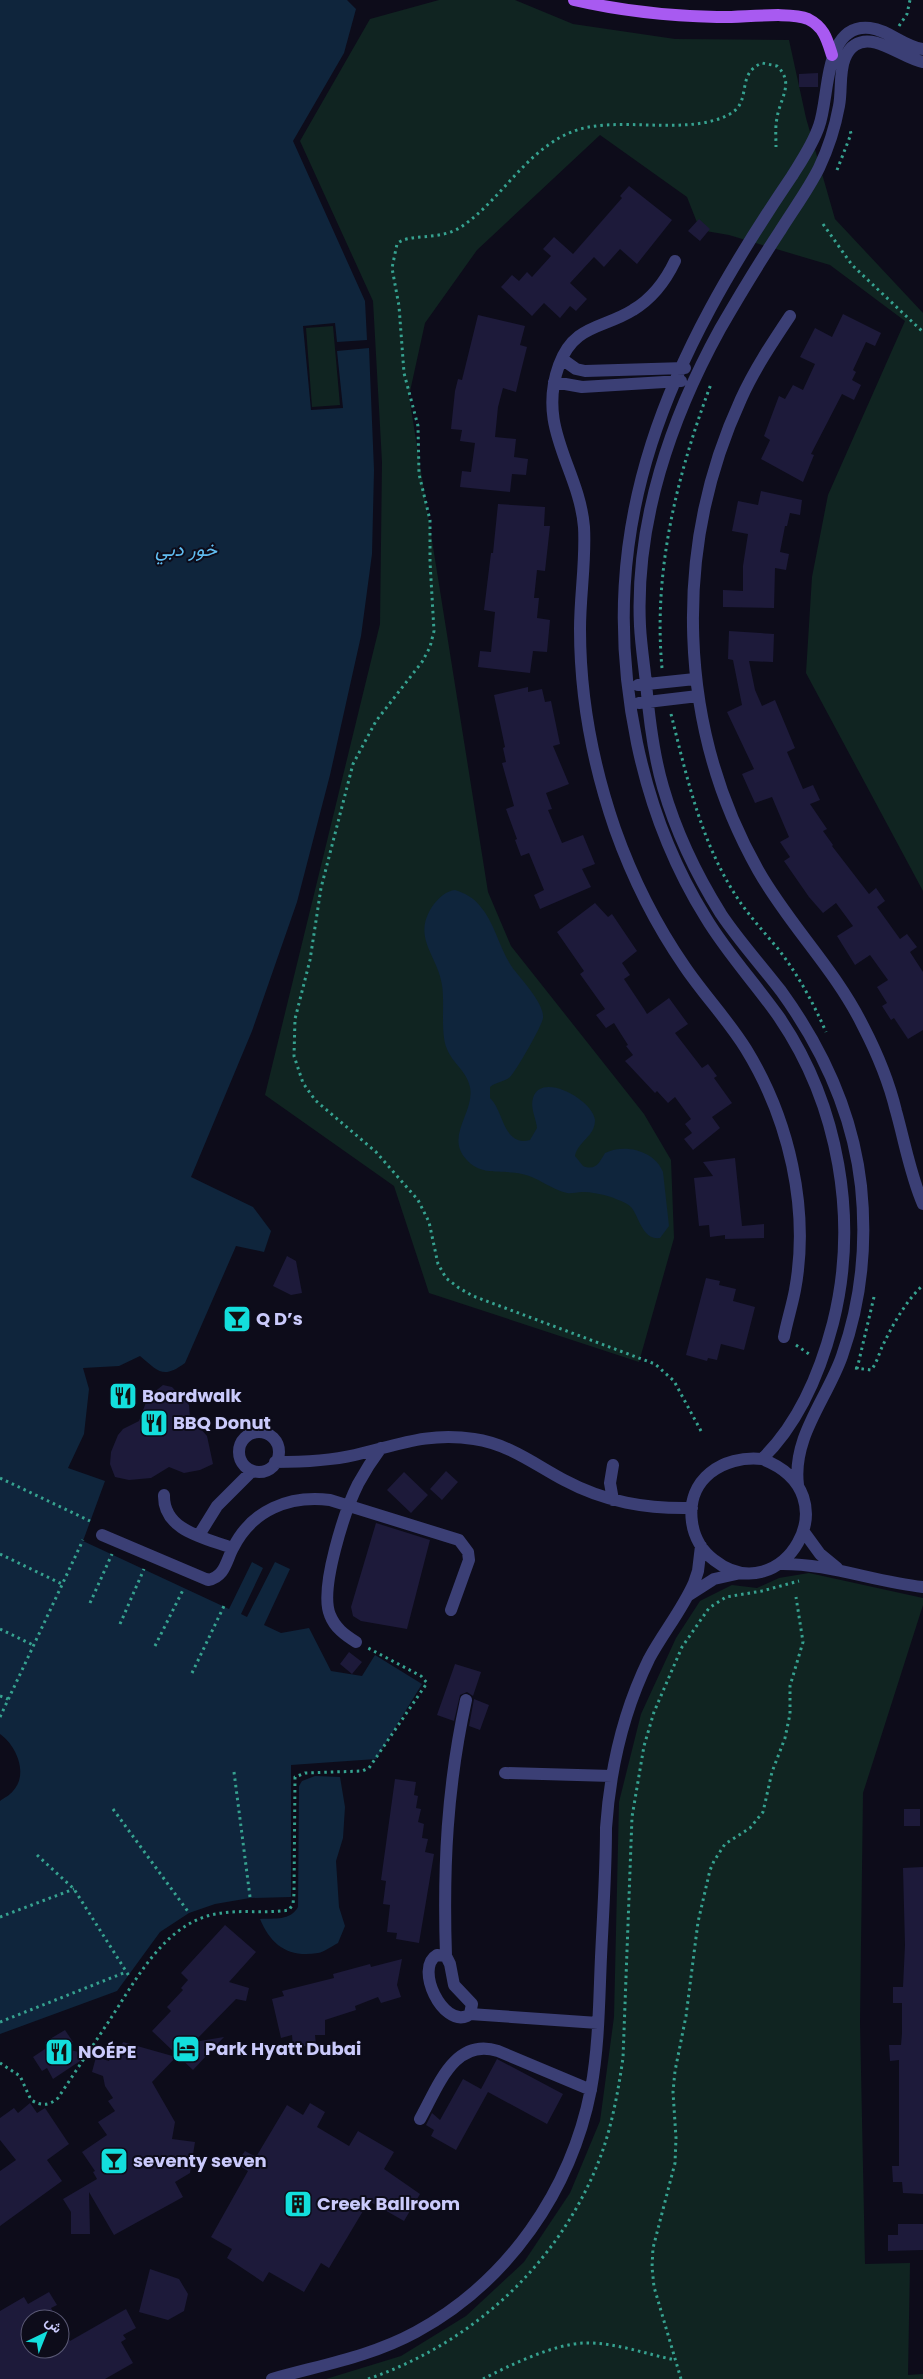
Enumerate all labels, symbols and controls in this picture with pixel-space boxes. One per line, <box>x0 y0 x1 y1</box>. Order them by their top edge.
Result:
water label: خور دبي <box>155 536 218 565</box>
bar icon: Q D’s <box>222 1304 252 1334</box>
place label: Q D’s <box>256 1306 303 1331</box>
restaurant icon: Boardwalk <box>108 1381 138 1411</box>
place label: Boardwalk <box>142 1383 243 1408</box>
restaurant icon: BBQ Donut <box>139 1408 169 1438</box>
place label: BBQ Donut <box>173 1410 271 1435</box>
hotel icon: Park Hyatt Dubai <box>171 2034 201 2064</box>
place label: Park Hyatt Dubai <box>205 2036 361 2061</box>
restaurant icon: NOÉPE <box>44 2037 74 2067</box>
place label: NOÉPE <box>78 2039 136 2064</box>
bar icon: seventy seven <box>99 2146 129 2176</box>
place label: seventy seven <box>133 2148 267 2173</box>
building icon: Creek Ballroom <box>283 2189 313 2219</box>
place label: Creek Ballroom <box>317 2191 460 2216</box>
north arrow <box>20 2309 70 2359</box>
text: ش <box>41 2311 67 2338</box>

